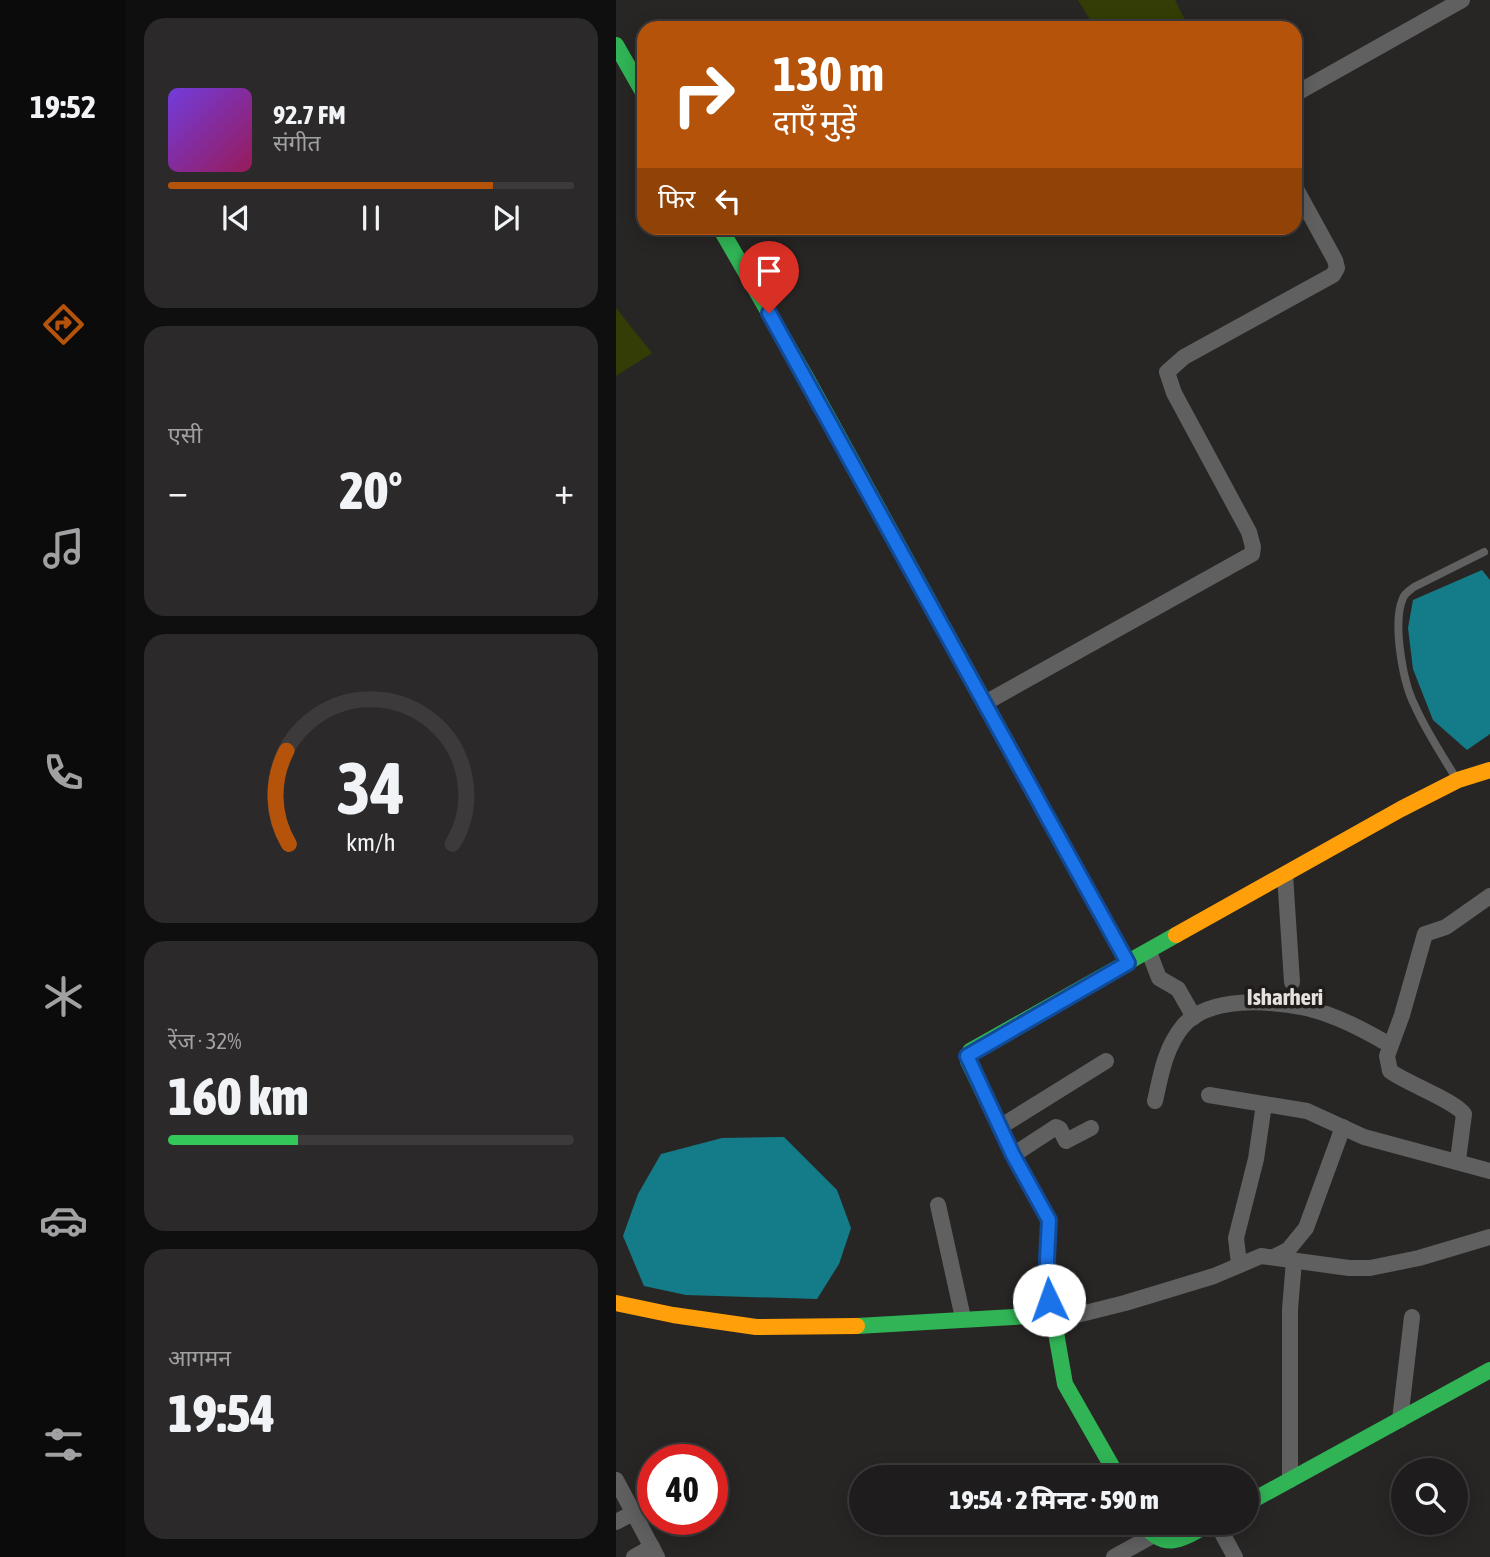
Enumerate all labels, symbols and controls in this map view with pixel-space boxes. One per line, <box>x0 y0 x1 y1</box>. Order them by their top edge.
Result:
text: 130 m <box>773 45 884 101</box>
icon: right <box>658 49 749 140</box>
text: 19:52 <box>30 88 96 125</box>
text: 92.7 FM <box>273 100 346 130</box>
text: दाएँ मुड़ें <box>773 103 857 140</box>
text: संगीत <box>273 130 321 156</box>
icon: left <box>709 182 747 220</box>
text: फिर <box>658 184 695 214</box>
icon: previous <box>217 199 255 237</box>
icon: pause <box>352 199 390 237</box>
icon: next <box>487 199 525 237</box>
pin <box>739 241 799 313</box>
icon: arrive <box>750 252 788 290</box>
icon: directions <box>39 300 88 349</box>
text: एसी <box>168 422 202 448</box>
text: 20° <box>339 460 403 520</box>
text: − <box>168 469 188 512</box>
text: + <box>554 469 574 512</box>
icon: music <box>39 524 88 573</box>
text: 34 <box>337 747 405 830</box>
icon: phone <box>39 748 88 797</box>
text: km/h <box>346 828 396 856</box>
icon: climate <box>39 972 88 1021</box>
district label: Isharheri <box>1247 984 1323 1010</box>
text: रेंज · 32% <box>168 1028 242 1054</box>
text: 160 km <box>168 1066 309 1126</box>
icon: car <box>39 1196 88 1245</box>
position arrow <box>1012 1263 1086 1337</box>
text: आगमन <box>168 1345 231 1371</box>
text: 19:54 <box>168 1383 275 1443</box>
icon: filters <box>39 1420 88 1469</box>
speed limit sign: 40 <box>637 1444 728 1535</box>
map controls <box>1391 1458 1468 1535</box>
button: search <box>1391 1458 1468 1535</box>
text: 19:54 · 2 मिनट · 590 m <box>949 1485 1159 1515</box>

